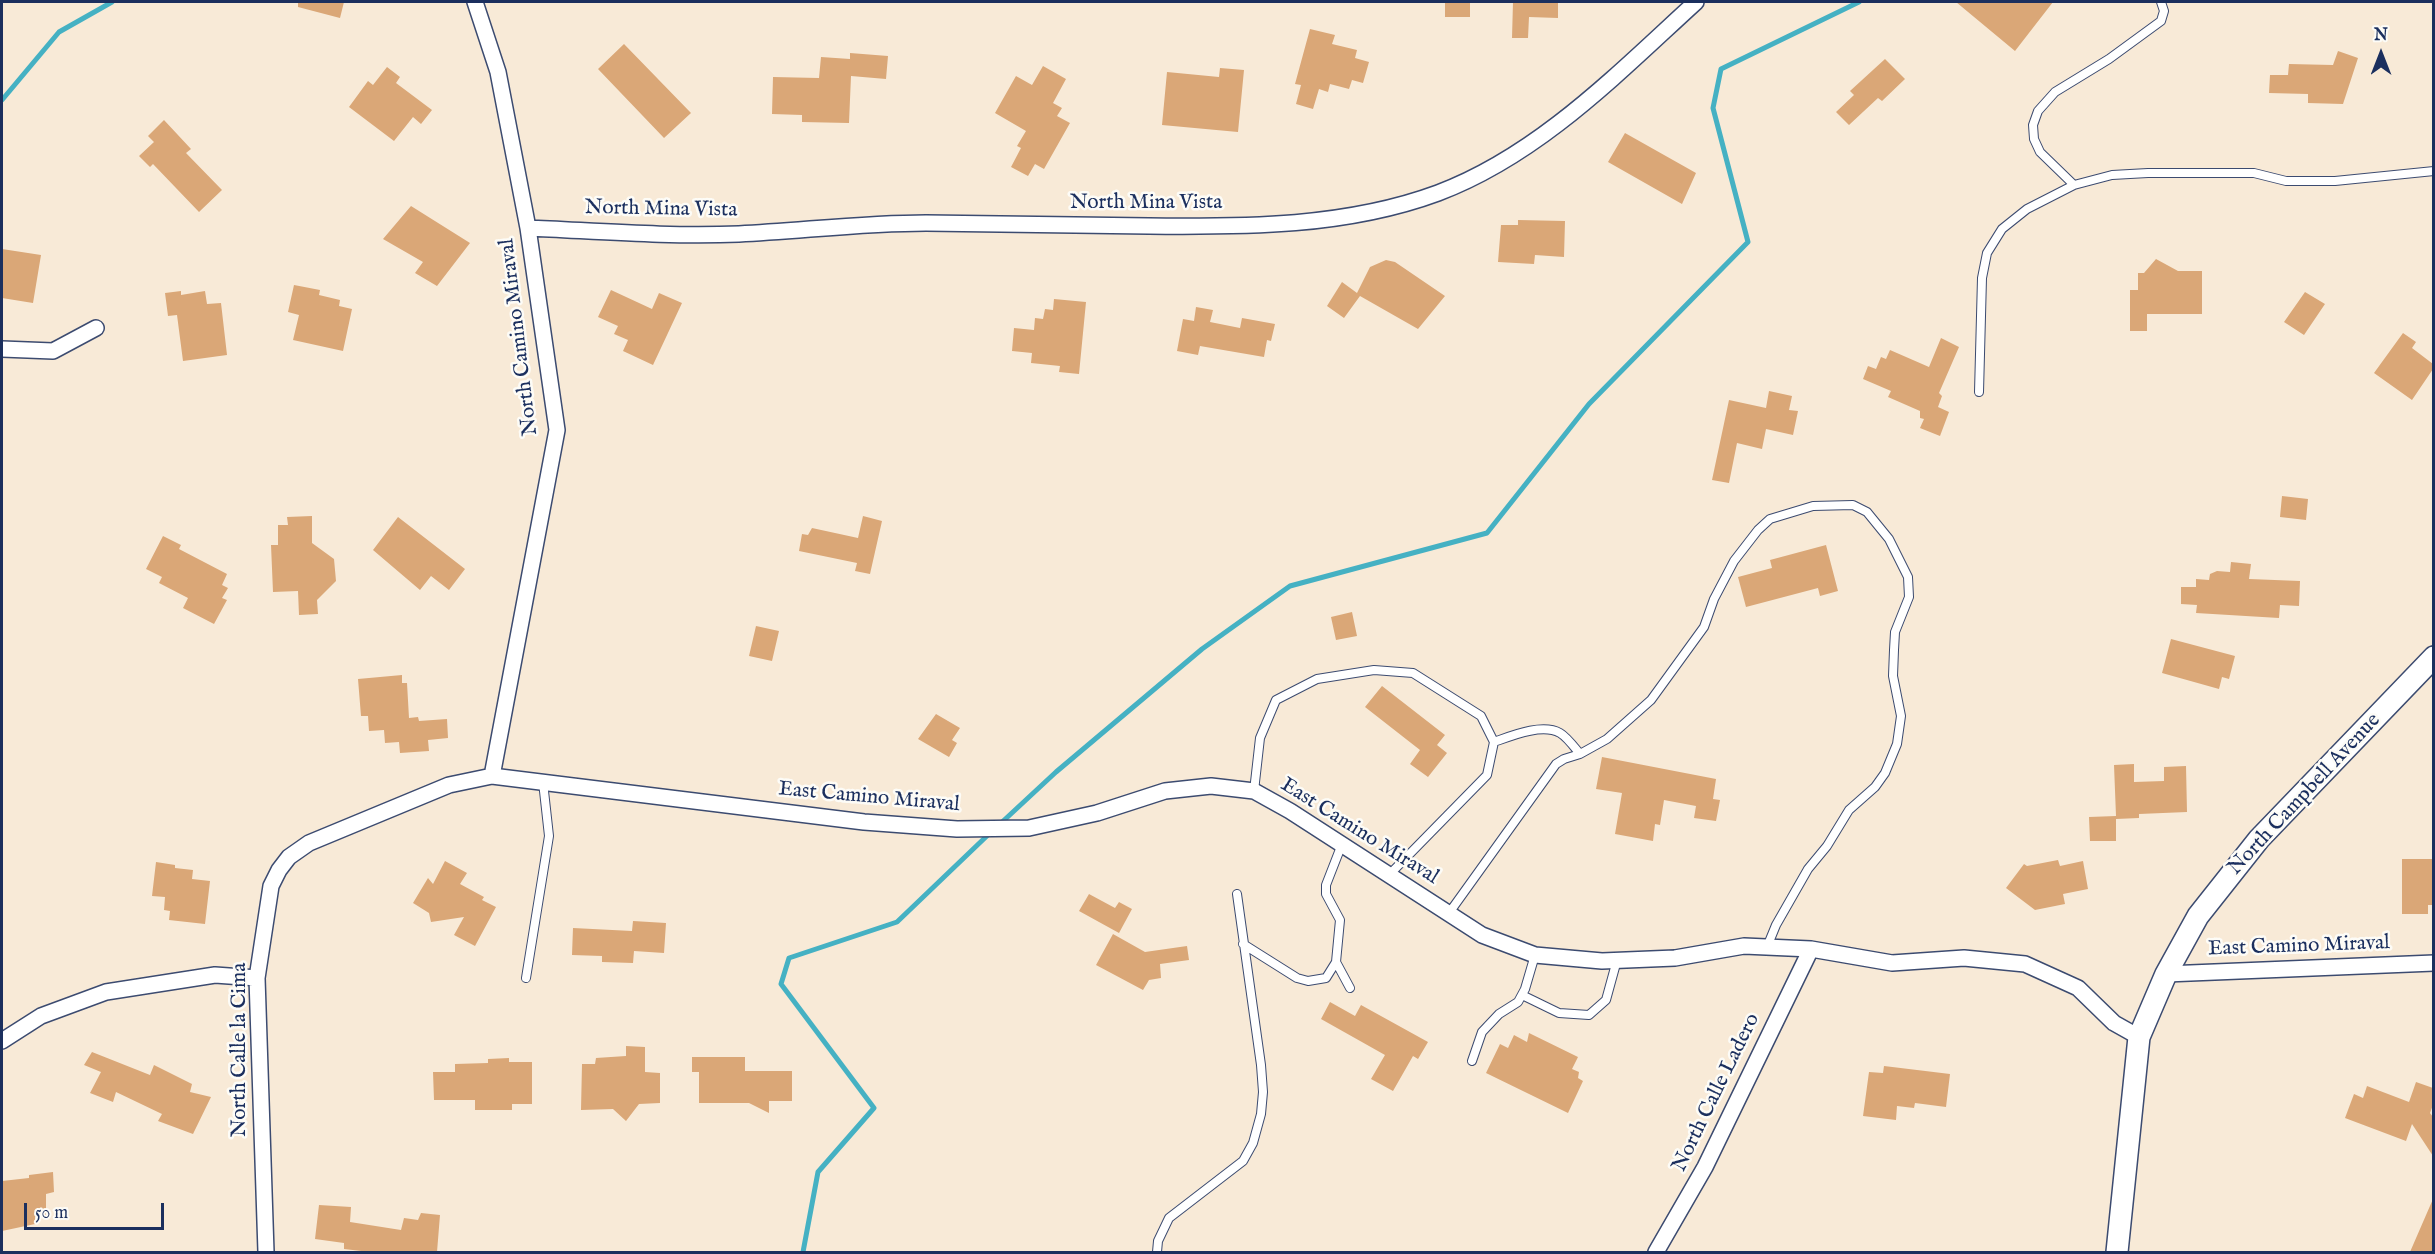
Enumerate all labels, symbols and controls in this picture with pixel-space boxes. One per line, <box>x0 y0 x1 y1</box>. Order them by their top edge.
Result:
north arrow <box>2351 24 2411 84</box>
text: N <box>2374 26 2388 46</box>
street label: North Mina Vista <box>1070 191 1222 217</box>
street label: North Mina Vista <box>584 196 738 224</box>
street label: North Camino Miraval <box>495 237 545 437</box>
street label: North Campbell Avenue <box>2223 709 2387 881</box>
street label: East Camino Miraval <box>1275 773 1443 891</box>
street label: East Camino Miraval <box>777 778 961 818</box>
street label: East Camino Miraval <box>2208 931 2390 963</box>
street label: North Calle la Cima <box>228 963 254 1137</box>
street label: North Calle Ladero <box>1668 1010 1766 1176</box>
scale bar <box>27 1191 166 1229</box>
text: 50 m <box>35 1202 68 1225</box>

